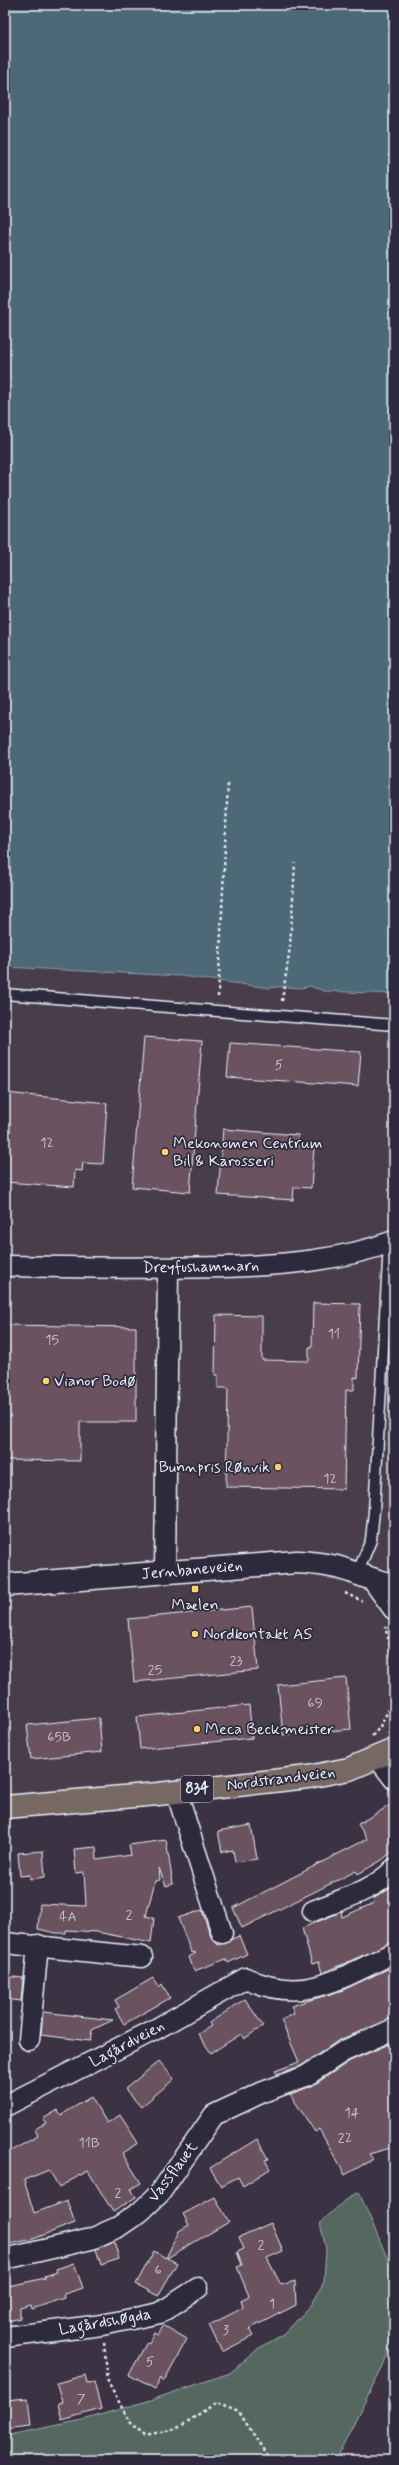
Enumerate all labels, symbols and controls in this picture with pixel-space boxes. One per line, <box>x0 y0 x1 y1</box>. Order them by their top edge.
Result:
house number: 5 <box>275 1056 283 1074</box>
place label: Mekonomen Centrum Bil & Karosseri <box>173 1133 322 1172</box>
house number: 12 <box>40 1134 54 1152</box>
marker: Mekonomen Centrum Bil & Karosseri <box>160 1147 170 1157</box>
street label: Dreyfushammarn <box>143 1255 259 1279</box>
house number: 11 <box>328 1325 340 1343</box>
house number: 15 <box>45 1331 59 1349</box>
place label: Vianor Bodø <box>54 1371 136 1392</box>
marker: Vianor Bodø <box>41 1376 51 1386</box>
place label: Bunnpris Rønvik <box>159 1457 270 1478</box>
marker: Bunnpris Rønvik <box>273 1462 283 1472</box>
house number: 12 <box>323 1470 337 1488</box>
street label: Jernbaneveien <box>140 1555 244 1585</box>
marker: Mælen <box>190 1584 200 1594</box>
place label: Mælen <box>171 1595 219 1616</box>
place label: Nordkontakt AS <box>203 1624 312 1645</box>
marker: Nordkontakt AS <box>190 1629 200 1639</box>
house number: 23 <box>230 1652 242 1670</box>
house number: 25 <box>148 1661 162 1679</box>
house number: 69 <box>307 1694 323 1712</box>
place label: Meca Beckmeister <box>205 1719 334 1740</box>
marker: Meca Beckmeister <box>192 1724 202 1734</box>
house number: 65B <box>47 1728 71 1746</box>
street label: Nordstrandveien <box>225 1762 337 1796</box>
road number: 834 <box>181 1776 213 1802</box>
house number: 2 <box>126 1906 133 1924</box>
house number: 4A <box>59 1908 77 1926</box>
street label: Lagårdveien <box>86 2015 169 2073</box>
house number: 14 <box>345 2104 360 2122</box>
house number: 22 <box>338 2129 352 2147</box>
house number: 11B <box>78 2134 100 2152</box>
street label: Vassflauet <box>143 2137 203 2207</box>
house number: 2 <box>115 2184 122 2202</box>
house number: 2 <box>258 2236 265 2254</box>
house number: 6 <box>154 2261 162 2279</box>
house number: 1 <box>269 2295 275 2313</box>
street label: Lagårdshøgda <box>57 2304 153 2341</box>
house number: 3 <box>223 2321 229 2339</box>
house number: 5 <box>146 2353 154 2371</box>
house number: 7 <box>77 2390 86 2408</box>

